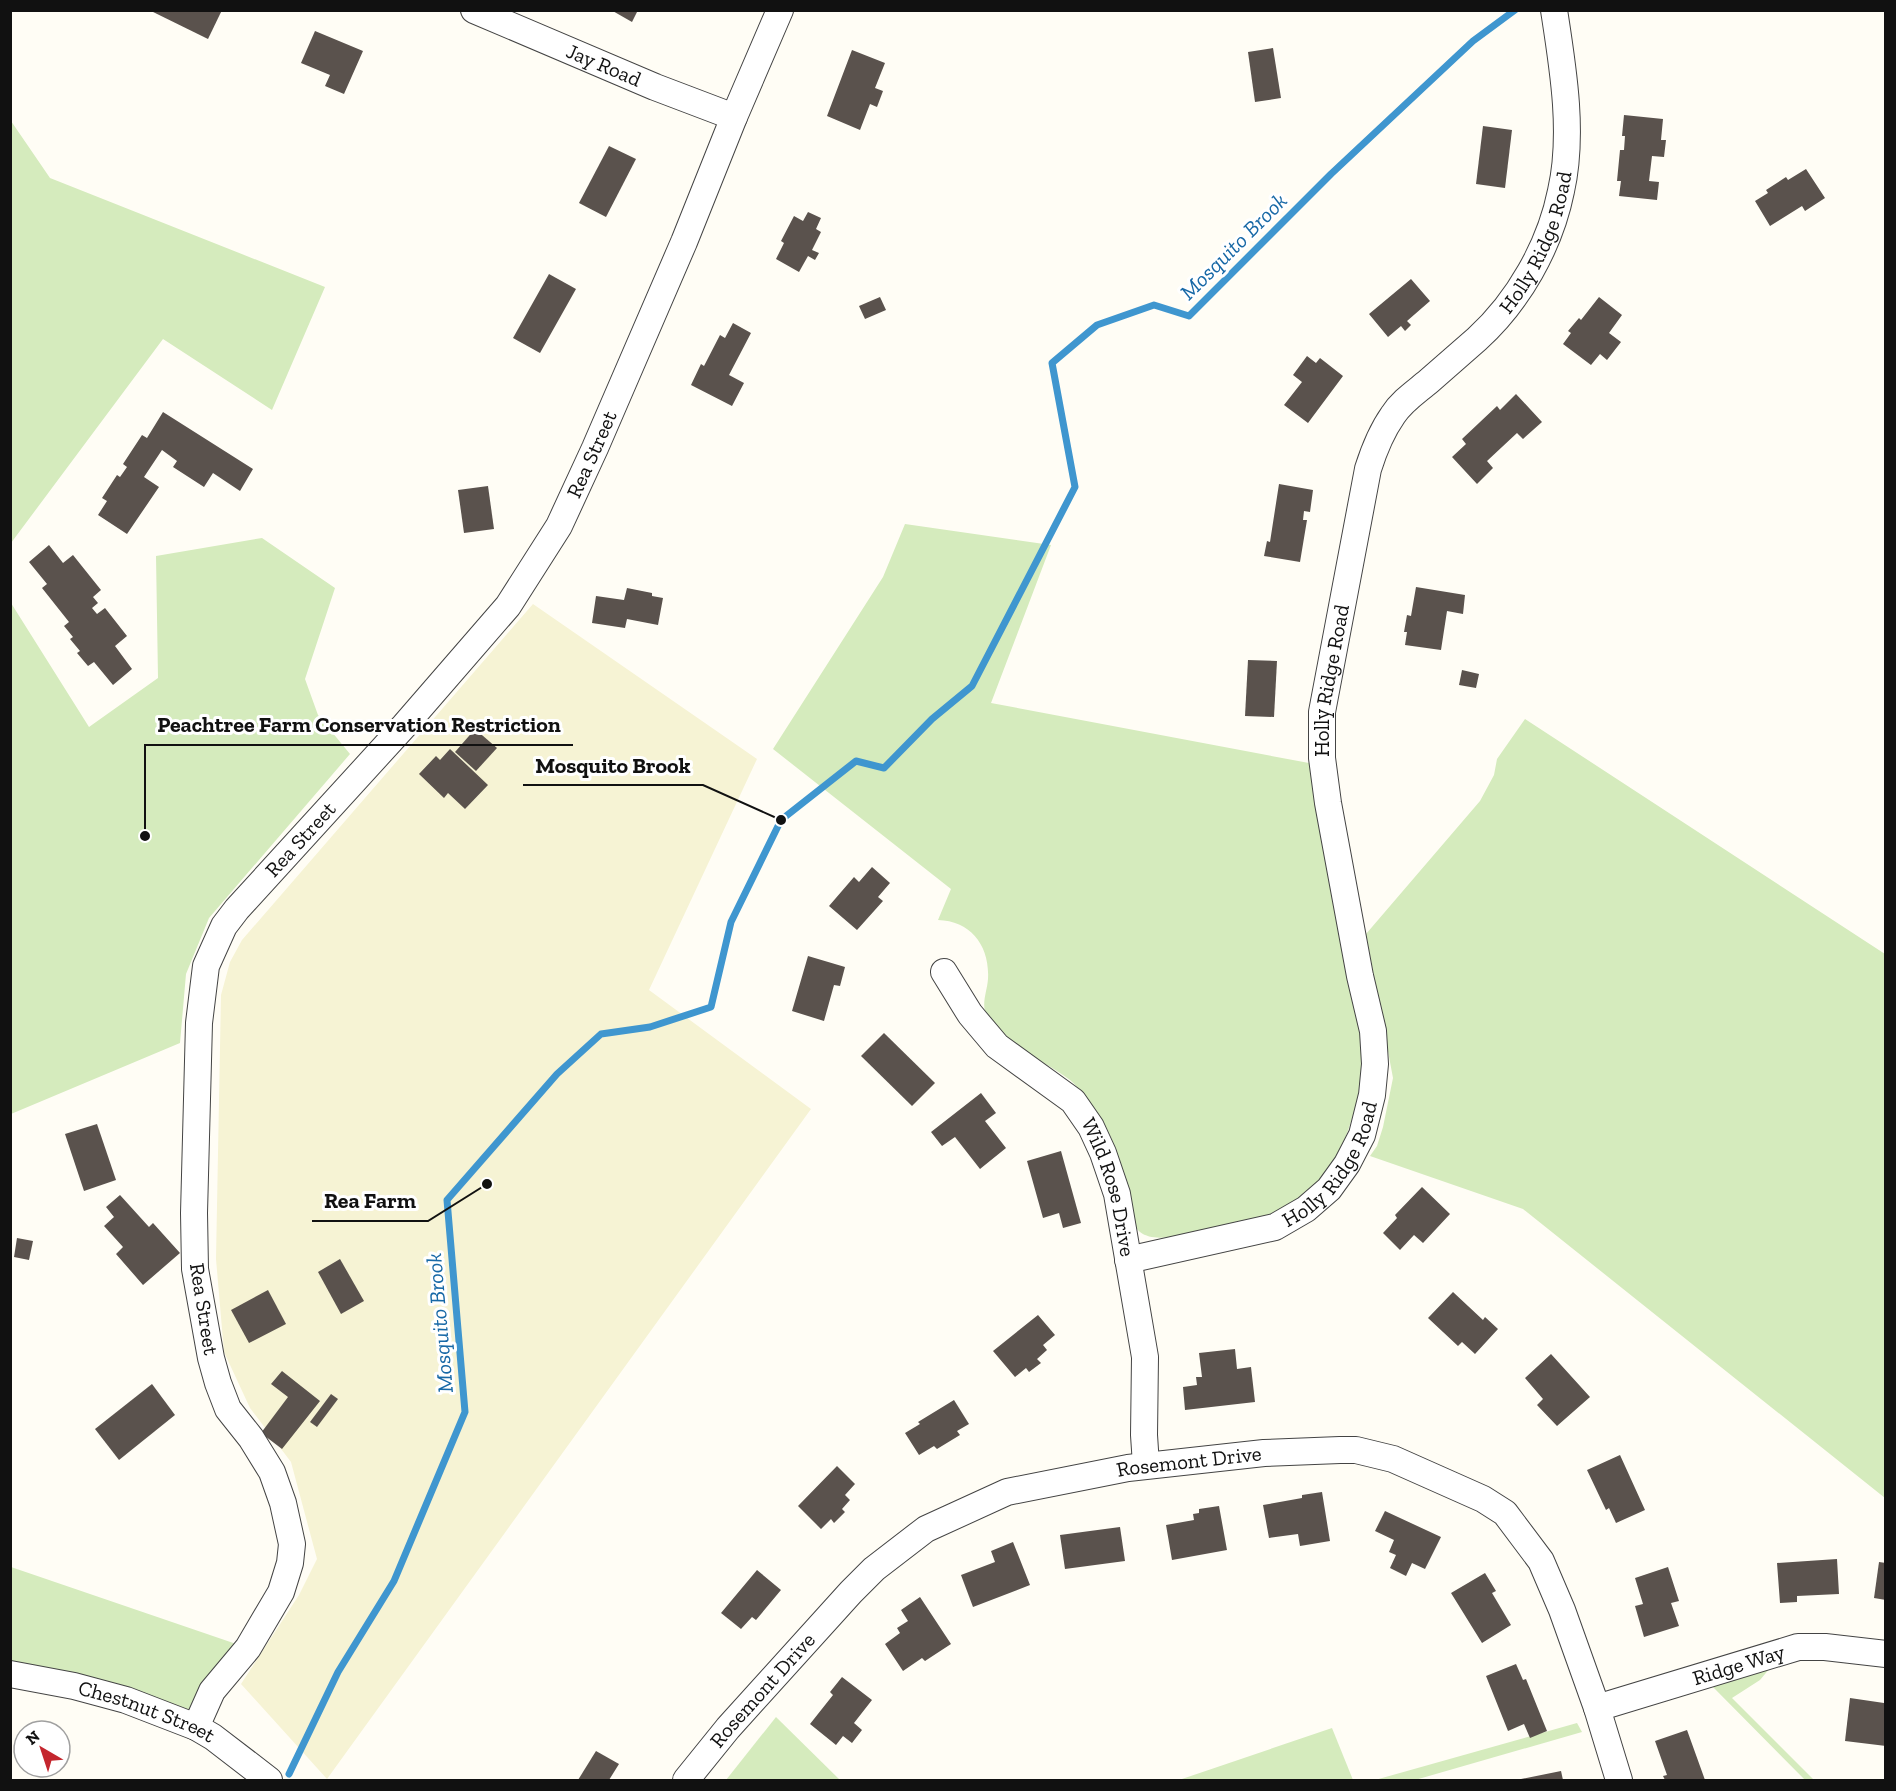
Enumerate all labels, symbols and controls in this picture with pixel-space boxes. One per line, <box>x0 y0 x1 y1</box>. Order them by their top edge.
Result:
street label: Jay Road <box>563 38 646 92</box>
street label: Holly Ridge Road <box>1493 169 1576 318</box>
water label: Mosquito Brook <box>1174 187 1293 306</box>
street label: Rea Street <box>561 407 622 502</box>
street label: Holly Ridge Road <box>1309 602 1354 757</box>
callout: Peachtree Farm Conservation Restriction <box>145 705 573 745</box>
text: Peachtree Farm Conservation Restriction <box>157 711 561 738</box>
callout: Mosquito Brook <box>523 745 703 785</box>
text: Mosquito Brook <box>535 752 691 779</box>
street label: Rea Street <box>260 796 341 882</box>
street label: Holly Ridge Road <box>1277 1098 1382 1232</box>
street label: Wild Rose Drive <box>1076 1114 1141 1259</box>
callout: Rea Farm <box>312 1181 428 1221</box>
text: Rea Farm <box>324 1187 417 1214</box>
water label: Mosquito Brook <box>420 1252 459 1394</box>
street label: Rea Street <box>185 1261 224 1357</box>
street label: Rosemont Drive <box>1114 1440 1263 1482</box>
street label: Rosemont Drive <box>704 1627 820 1752</box>
street label: Ridge Way <box>1689 1639 1788 1690</box>
street label: Chestnut Street <box>76 1675 220 1748</box>
north arrow <box>12 1719 72 1779</box>
text: N <box>22 1727 44 1749</box>

